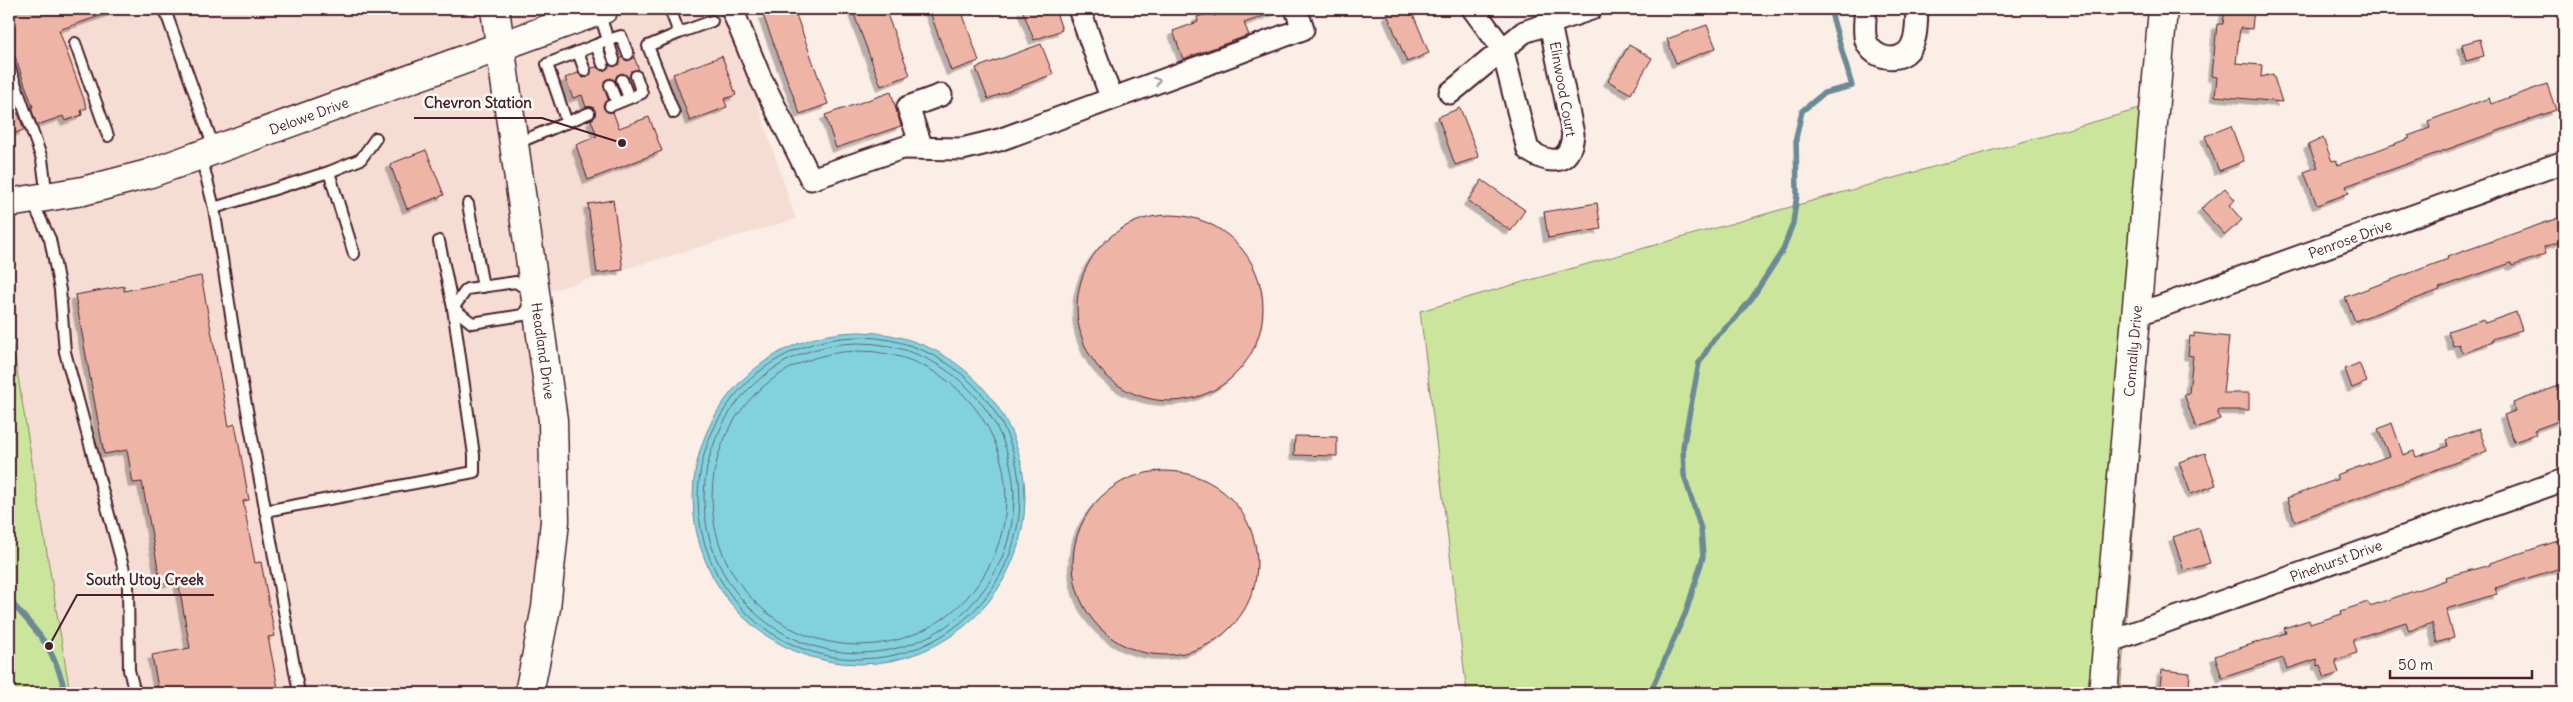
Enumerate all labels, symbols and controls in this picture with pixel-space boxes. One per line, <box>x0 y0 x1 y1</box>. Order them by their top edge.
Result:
street label: Elinwood Court <box>1546 40 1580 138</box>
one-way arrow <box>1153 77 1161 87</box>
callout: Chevron Station <box>414 88 542 118</box>
street label: Delowe Drive <box>267 93 351 139</box>
text: Chevron Station <box>424 93 532 112</box>
street label: Penrose Drive <box>2306 216 2394 262</box>
street label: Headland Drive <box>527 301 559 401</box>
street label: Connally Drive <box>2120 304 2146 398</box>
street label: Pinehurst Drive <box>2288 536 2384 586</box>
callout: South Utoy Creek <box>77 565 214 595</box>
text: South Utoy Creek <box>86 570 204 590</box>
scale bar <box>2390 647 2533 679</box>
text: 50 m <box>2398 655 2433 674</box>

